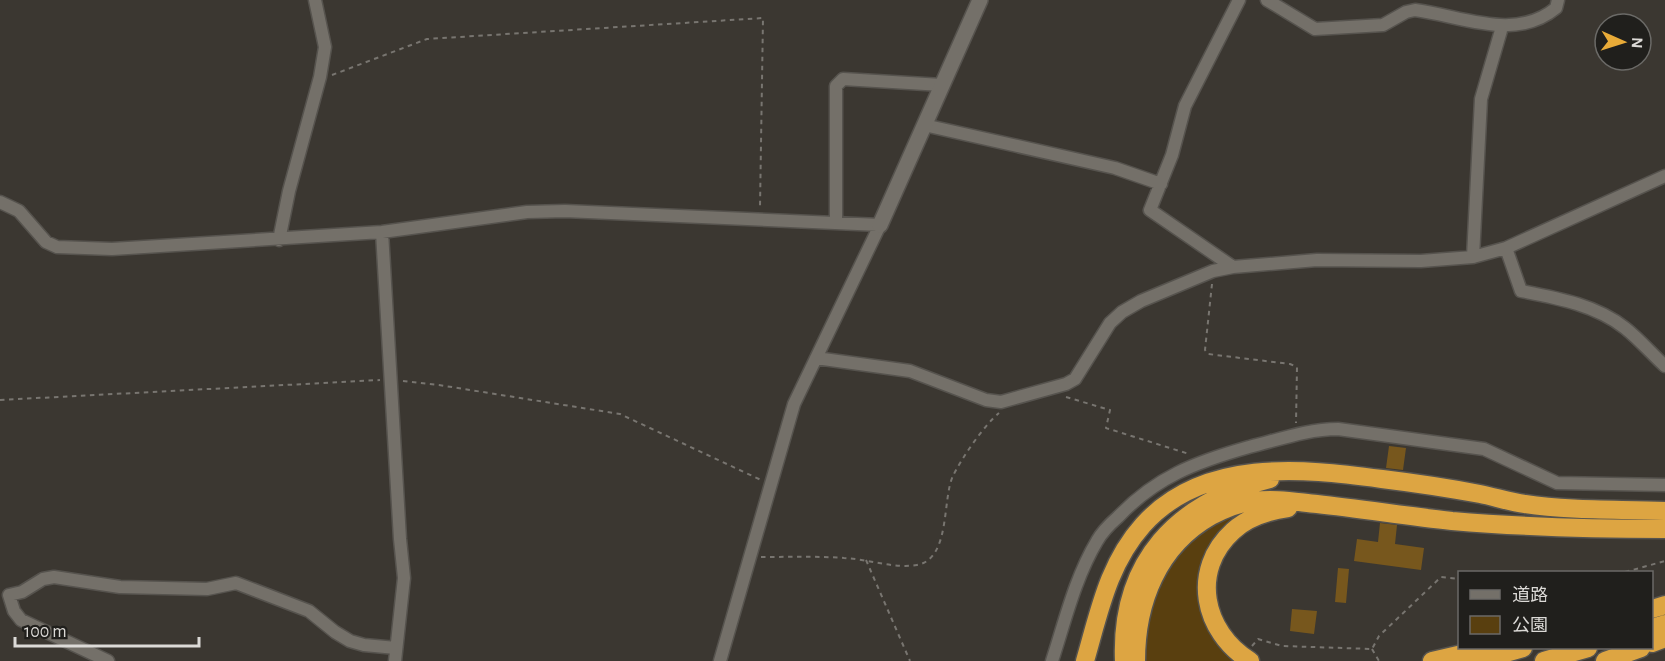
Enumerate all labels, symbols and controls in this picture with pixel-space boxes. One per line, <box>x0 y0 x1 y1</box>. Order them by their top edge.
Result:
north arrow <box>1593 12 1653 72</box>
text: N <box>1629 37 1645 49</box>
legend <box>1458 571 1653 649</box>
text: 道路 <box>1512 585 1548 605</box>
scale bar <box>15 610 200 648</box>
text: 公園 <box>1512 616 1548 635</box>
text: 100 m <box>24 623 67 641</box>

